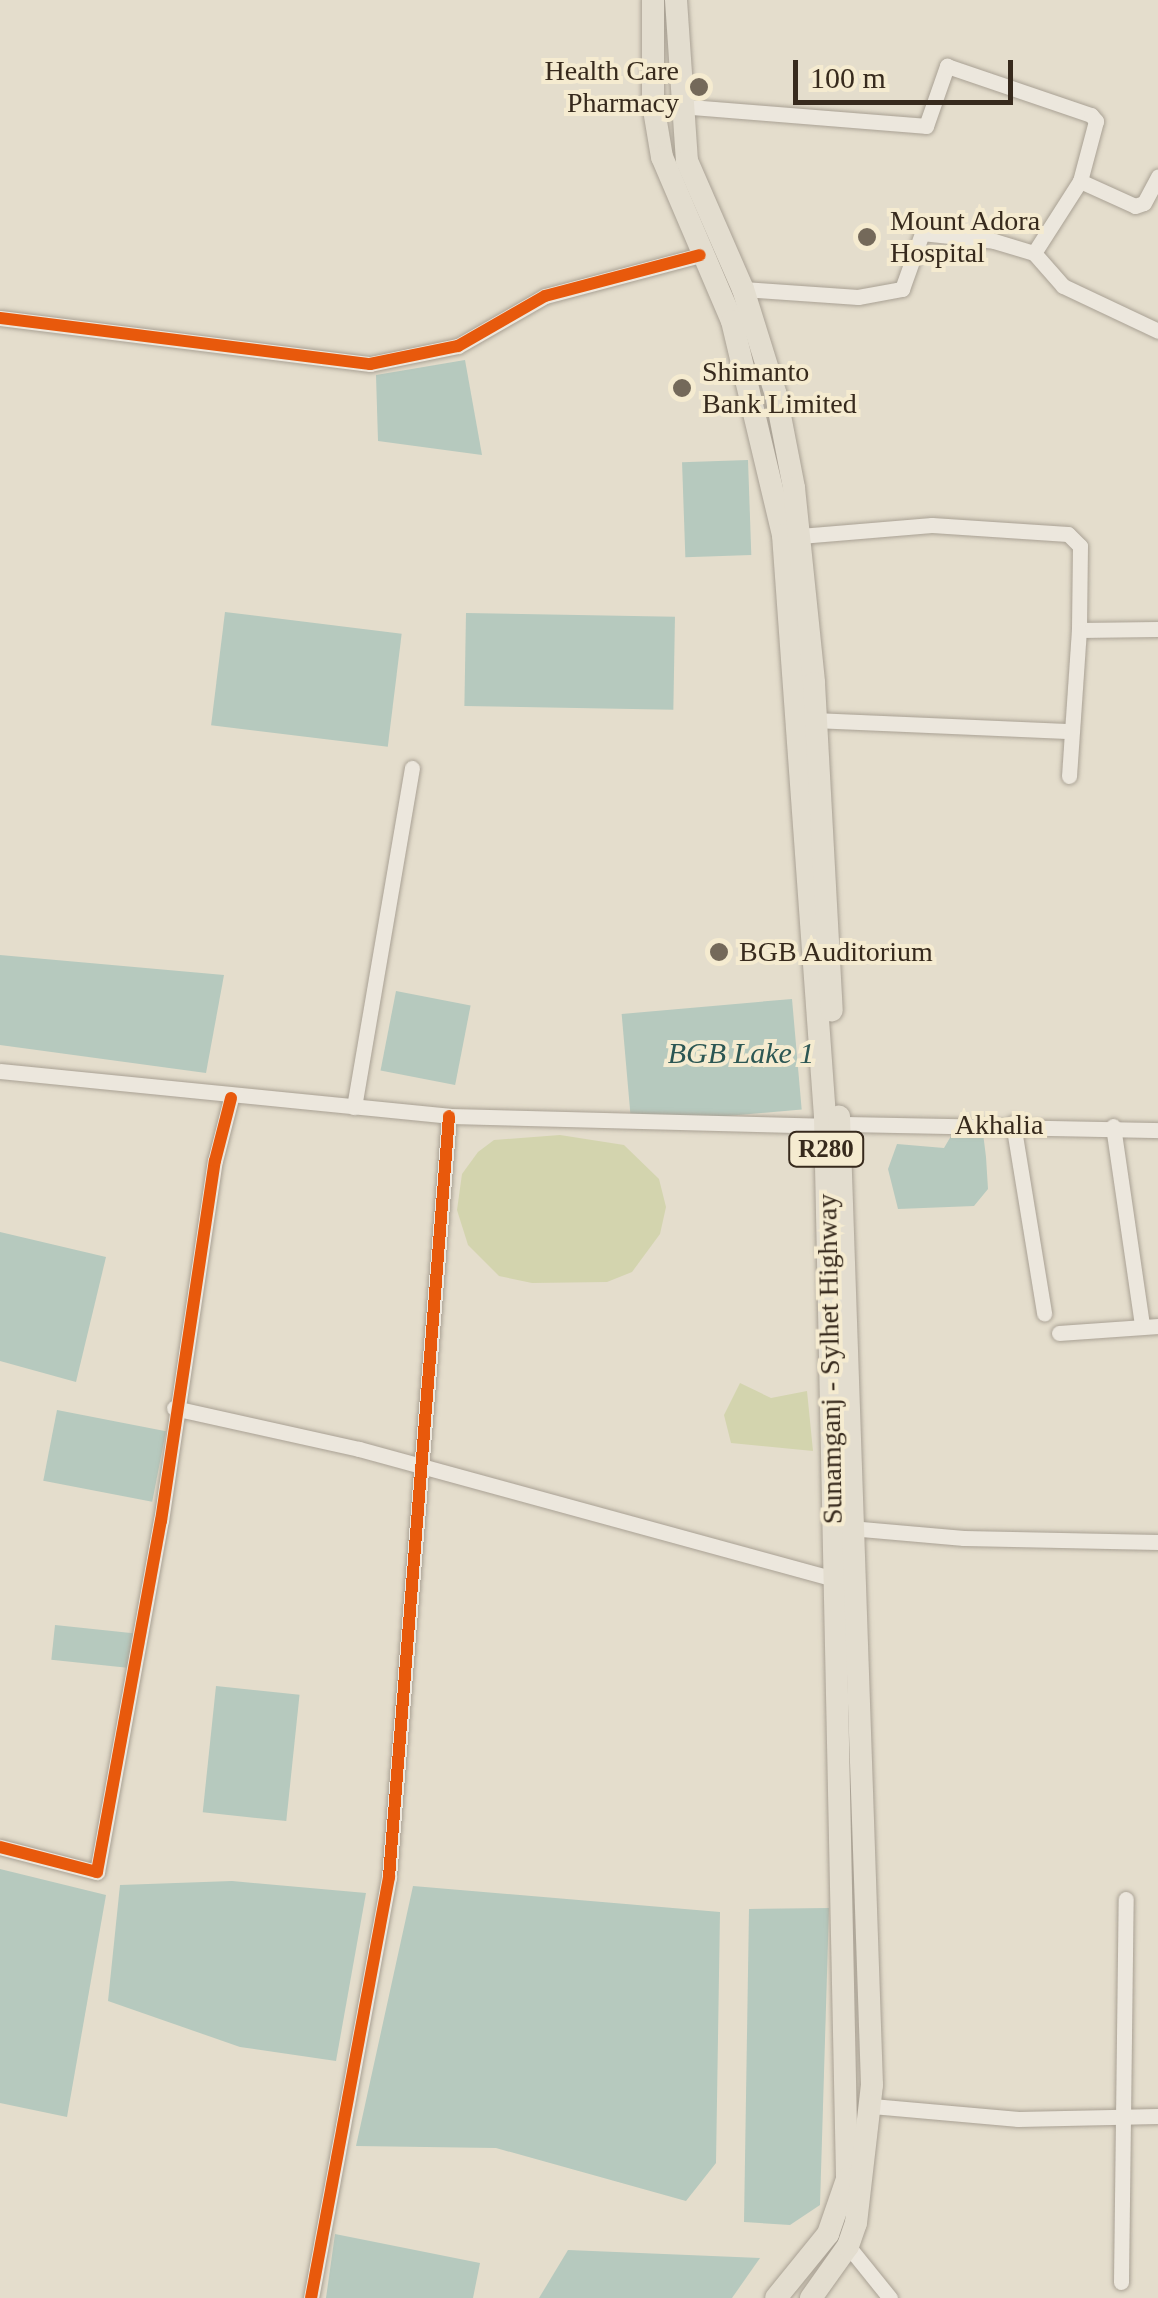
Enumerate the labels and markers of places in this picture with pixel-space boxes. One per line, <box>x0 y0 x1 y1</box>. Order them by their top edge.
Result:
place label: Health Care Pharmacy <box>545 54 679 120</box>
marker: Health Care Pharmacy <box>688 76 710 98</box>
place label: Mount Adora Hospital <box>890 204 1042 270</box>
marker: Mount Adora Hospital <box>854 224 880 250</box>
place label: Shimanto Bank Limited <box>702 355 857 421</box>
marker: Shimanto Bank Limited <box>671 377 693 399</box>
place label: BGB Auditorium <box>739 935 934 969</box>
marker: BGB Auditorium <box>708 941 730 963</box>

